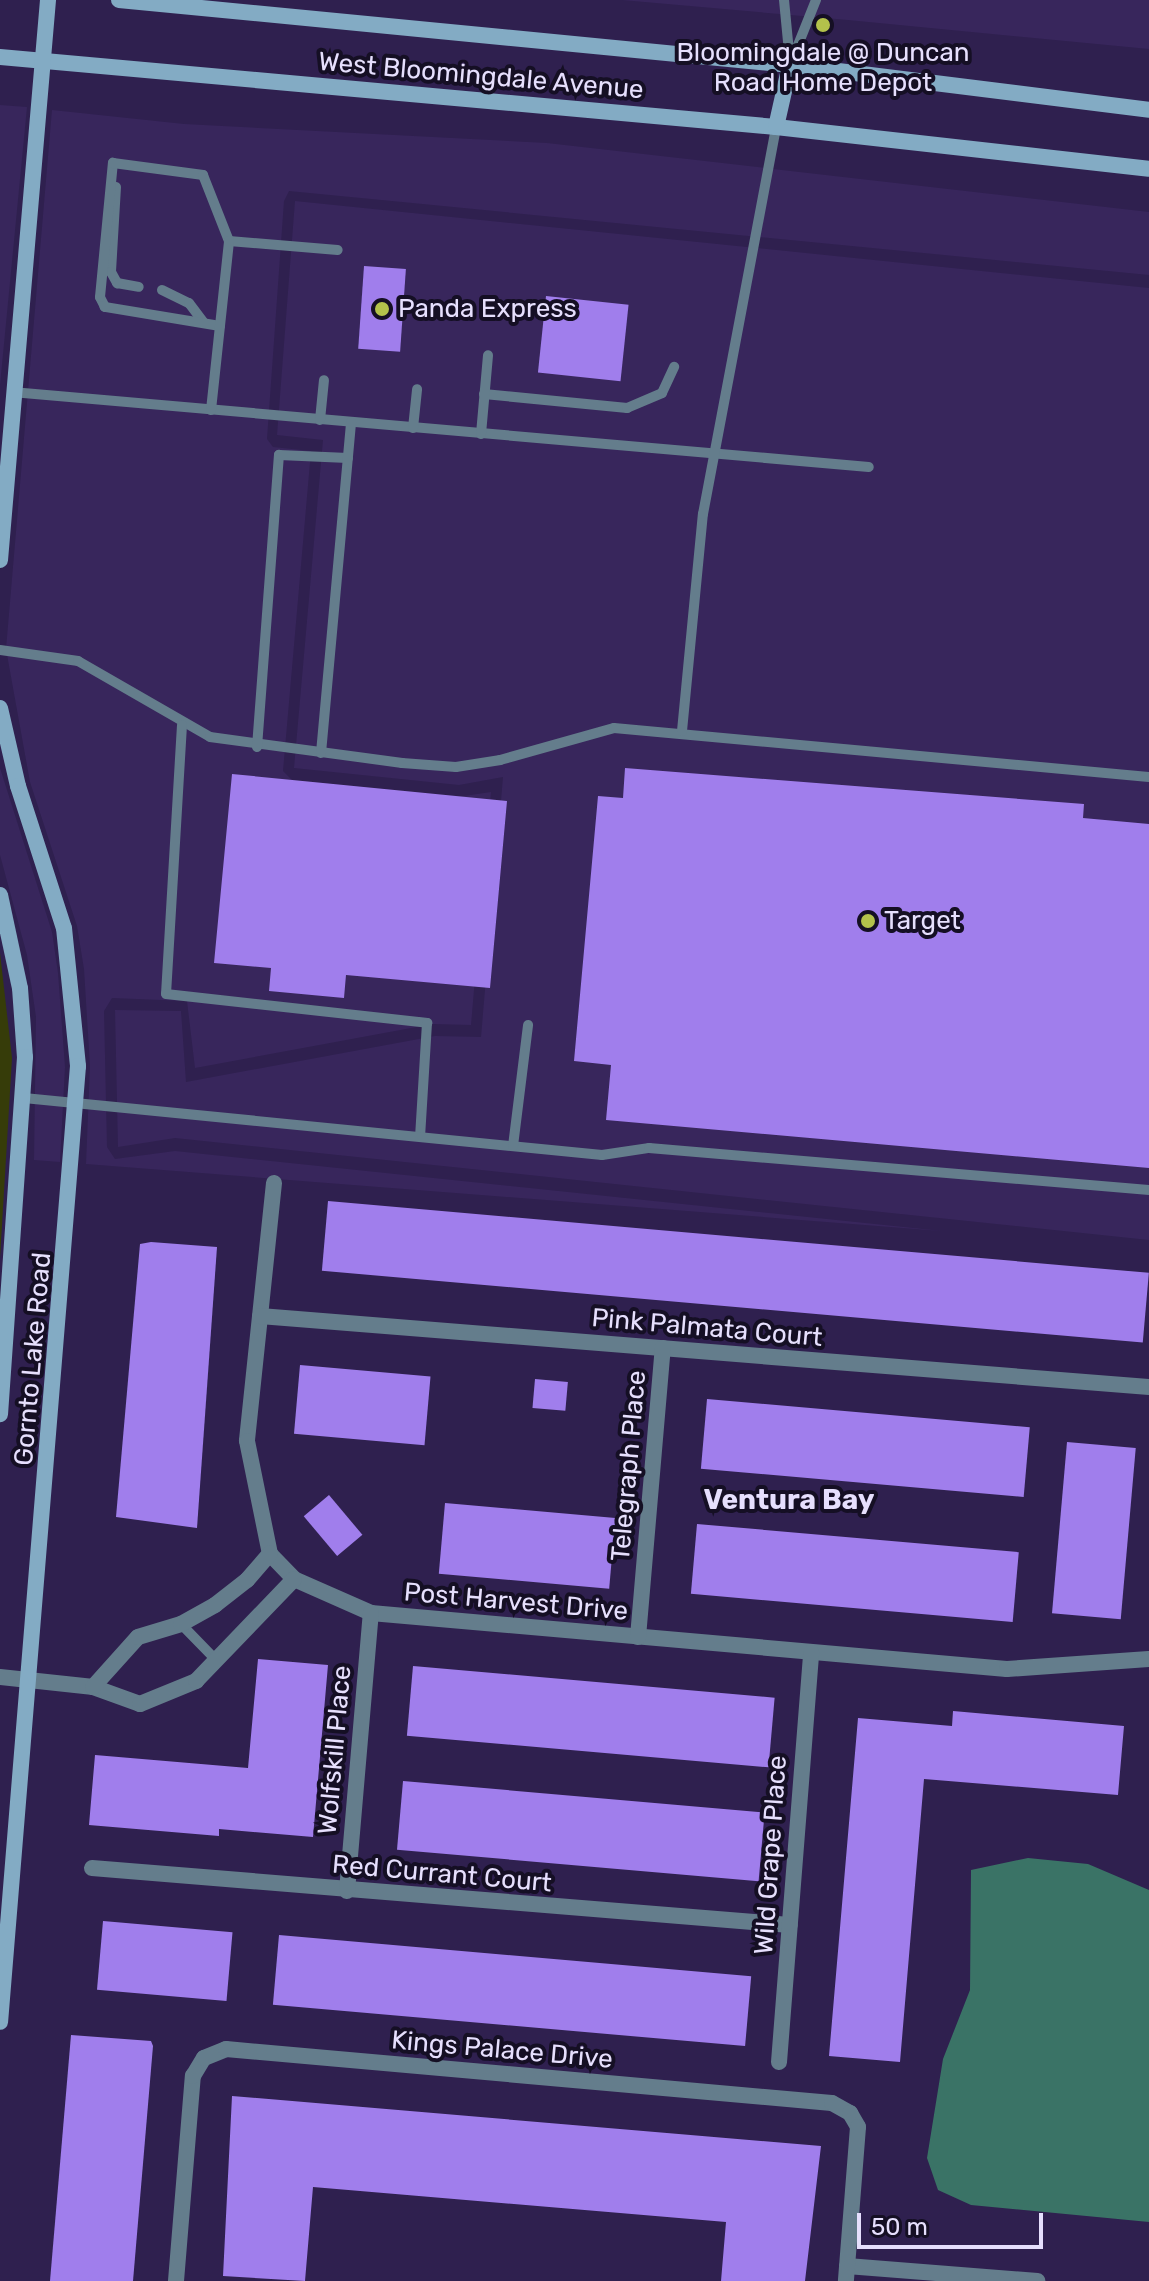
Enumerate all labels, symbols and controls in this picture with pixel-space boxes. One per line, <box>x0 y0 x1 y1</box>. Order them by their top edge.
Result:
marker: Bloomingdale @ Duncan Road Home Depot <box>814 16 832 34</box>
place label: Bloomingdale @ Duncan Road Home Depot <box>676 37 970 98</box>
street label: West Bloomingdale Avenue <box>317 46 645 106</box>
place label: Panda Express <box>398 293 577 325</box>
marker: Panda Express <box>373 300 391 318</box>
place label: Target <box>884 905 961 937</box>
marker: Target <box>859 912 877 930</box>
street label: Gornto Lake Road <box>8 1251 58 1467</box>
street label: Pink Palmata Court <box>590 1302 824 1354</box>
street label: Telegraph Place <box>605 1369 653 1563</box>
district label: Ventura Bay <box>704 1483 874 1517</box>
street label: Post Harvest Drive <box>403 1577 629 1627</box>
street label: Wolfskill Place <box>312 1664 358 1836</box>
street label: Wild Grape Place <box>748 1754 794 1956</box>
street label: Red Currant Court <box>331 1849 553 1899</box>
street label: Kings Palace Drive <box>390 2025 614 2075</box>
scale bar <box>861 2197 1047 2247</box>
text: 50 m <box>871 2213 928 2241</box>

